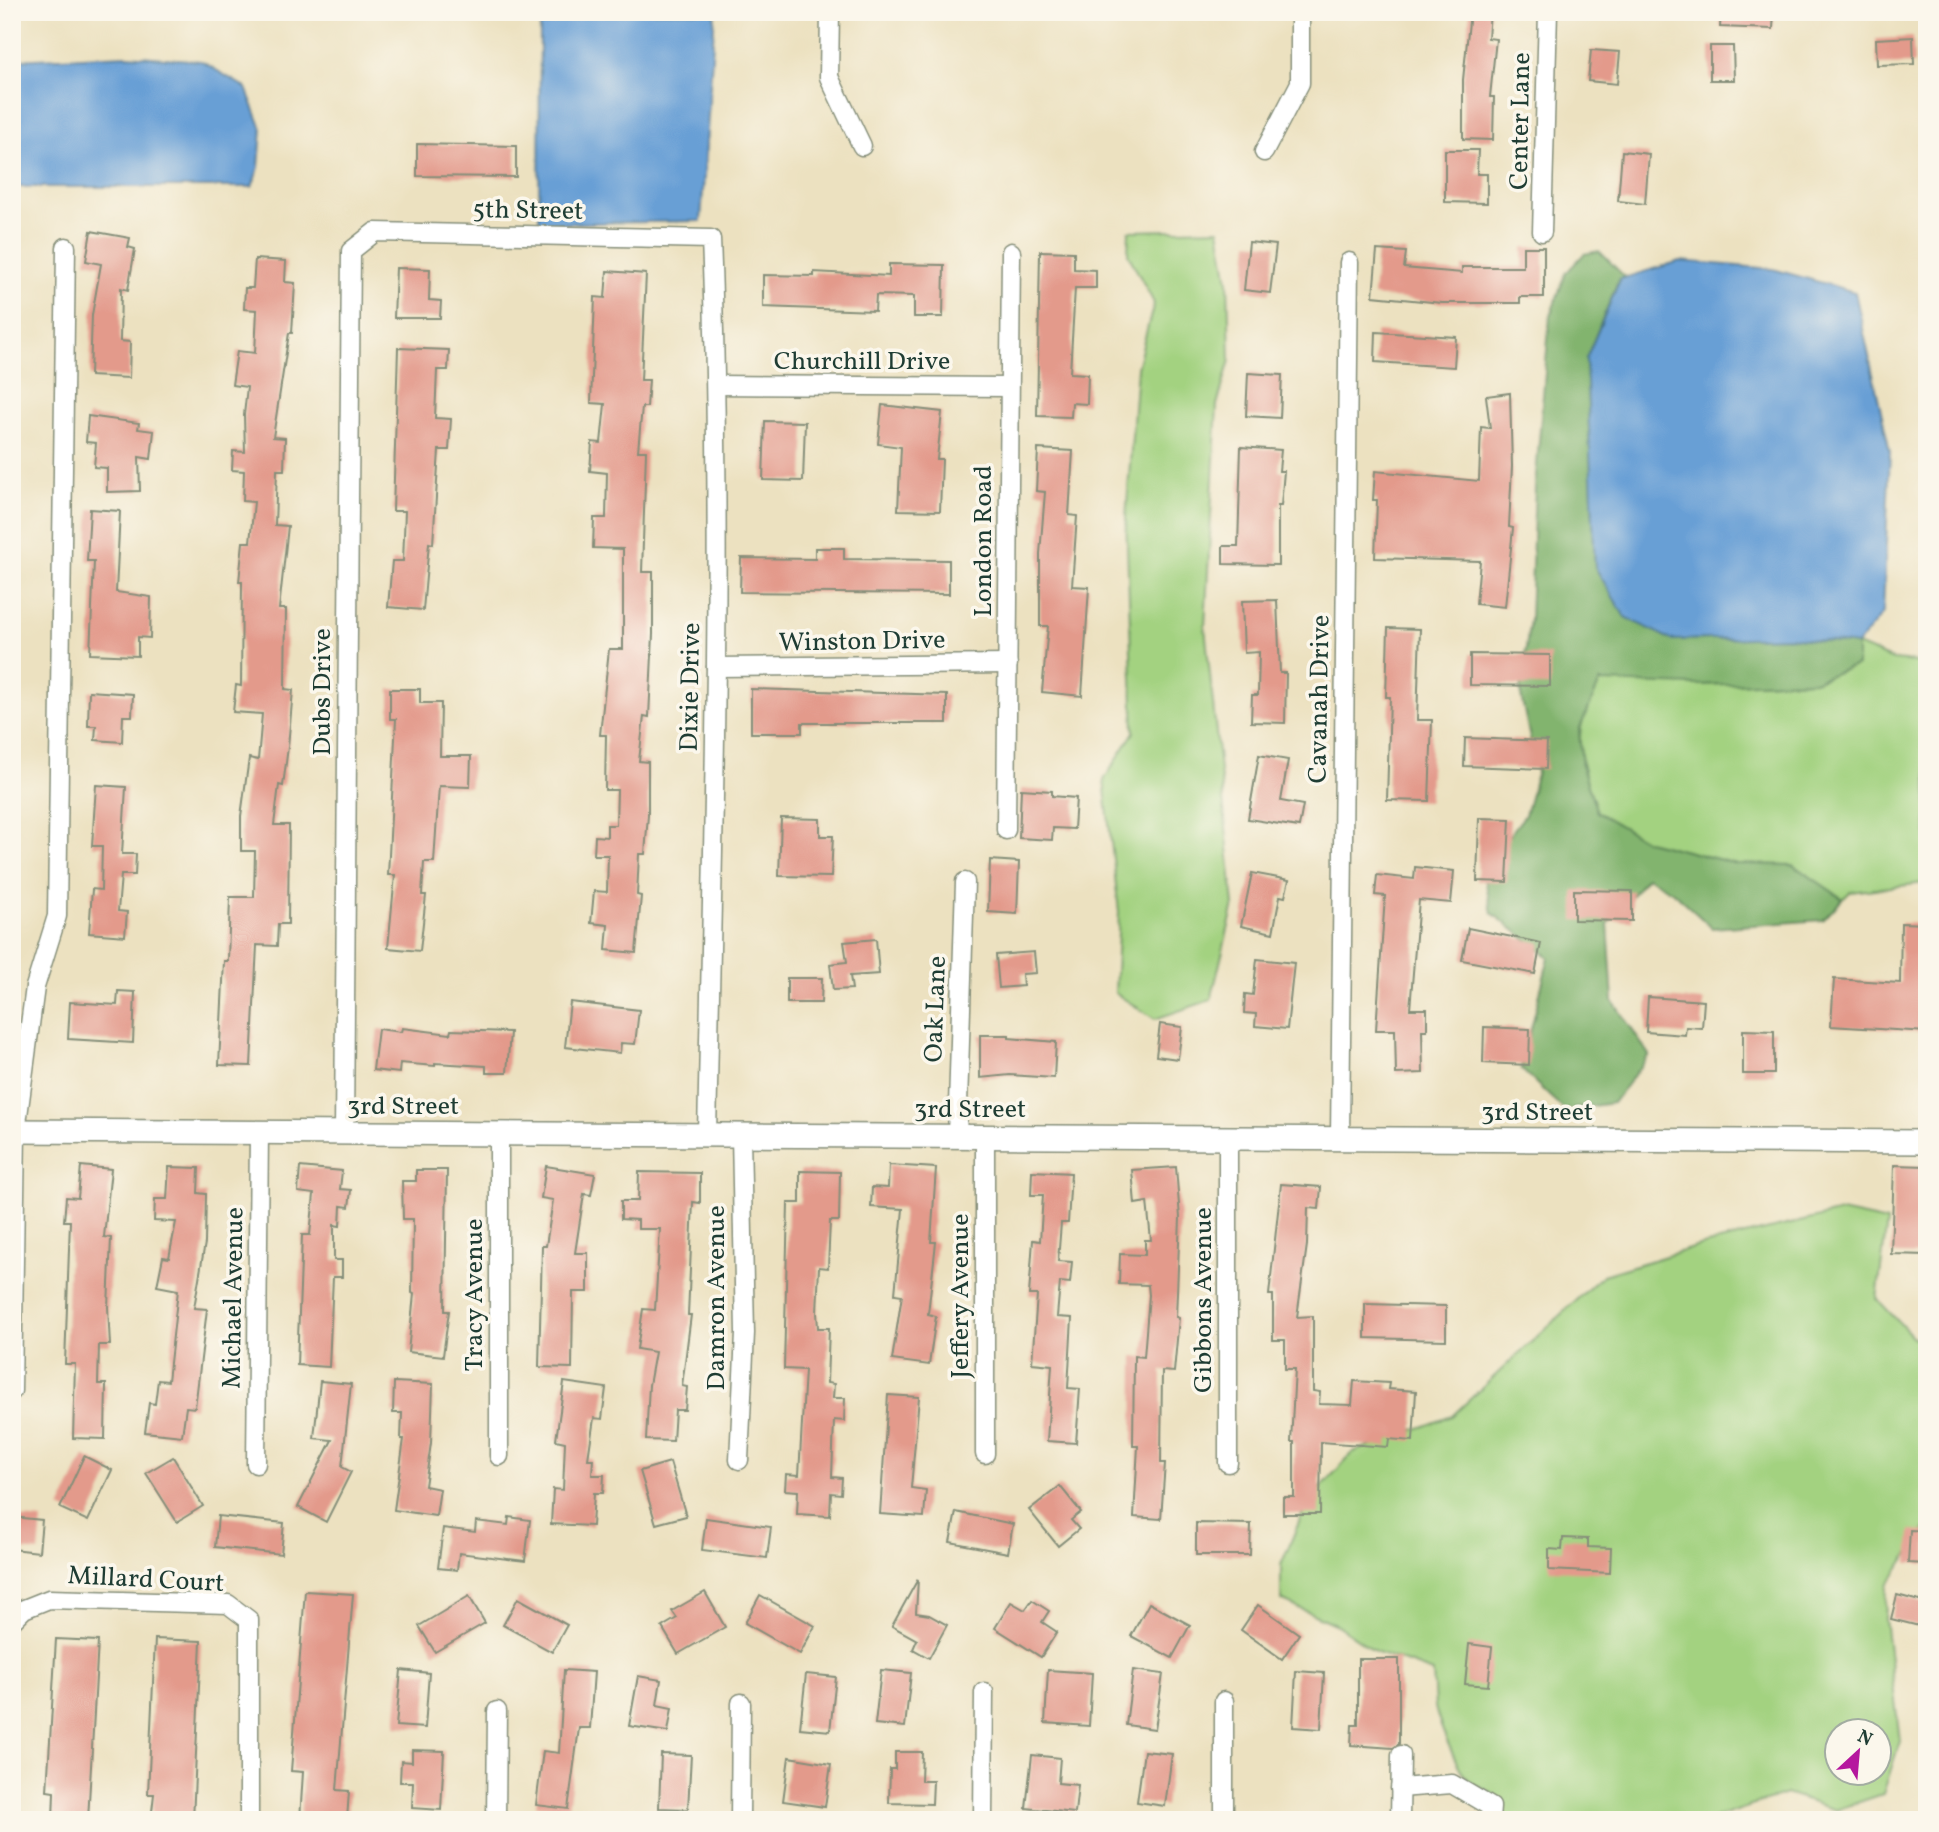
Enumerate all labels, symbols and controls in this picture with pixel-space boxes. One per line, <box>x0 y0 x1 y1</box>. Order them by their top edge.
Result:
street label: Center Lane <box>1502 52 1540 190</box>
street label: 5th Street <box>472 192 584 230</box>
street label: Churchill Drive <box>774 344 950 380</box>
street label: London Road <box>966 465 1002 617</box>
street label: Cavanah Drive <box>1301 614 1339 784</box>
street label: Dixie Drive <box>672 622 710 752</box>
street label: Winston Drive <box>778 623 946 661</box>
street label: Dubs Drive <box>305 628 341 756</box>
street label: Oak Lane <box>916 955 956 1063</box>
street label: 3rd Street <box>347 1089 459 1125</box>
street label: 3rd Street <box>914 1092 1026 1128</box>
street label: 3rd Street <box>1481 1095 1593 1131</box>
street label: Damron Avenue <box>699 1205 735 1391</box>
street label: Michael Avenue <box>214 1207 254 1389</box>
street label: Gibbons Avenue <box>1186 1207 1222 1393</box>
street label: Jeffery Avenue <box>943 1214 979 1378</box>
street label: Tracy Avenue <box>457 1218 493 1372</box>
street label: Millard Court <box>67 1558 225 1602</box>
north arrow <box>1824 1716 1894 1786</box>
text: N <box>1853 1724 1877 1753</box>

